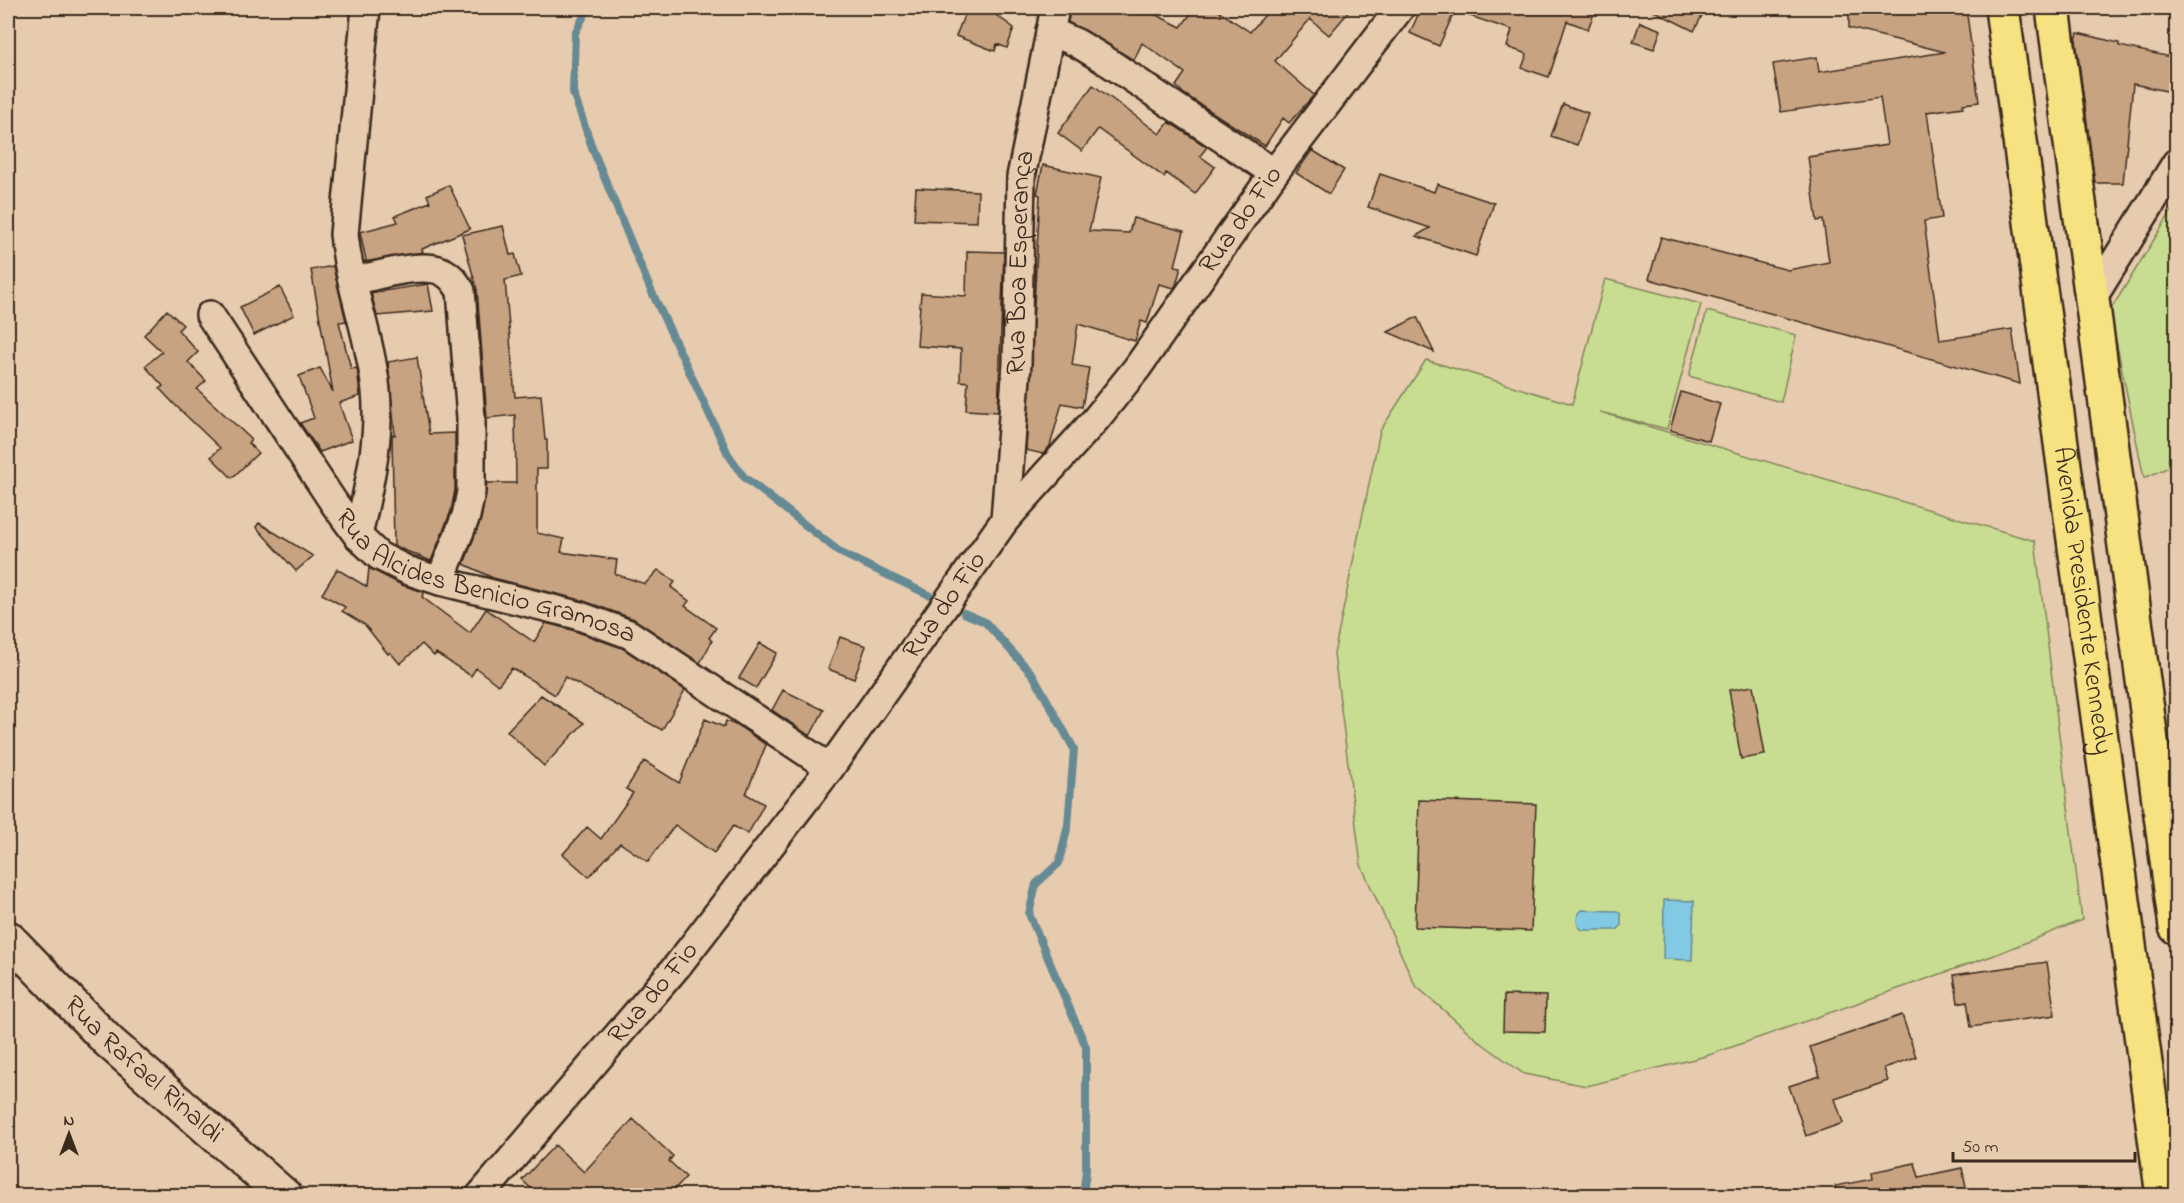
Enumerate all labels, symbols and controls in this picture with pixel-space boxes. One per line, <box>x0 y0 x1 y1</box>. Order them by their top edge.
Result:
street label: Rua Boa Esperança <box>997 147 1045 376</box>
street label: Rua do Fio <box>1189 158 1293 282</box>
street label: Avenida Presidente Kennedy <box>2042 444 2122 757</box>
street label: Rua Alcides Benicio Gramosa <box>325 501 641 654</box>
street label: Rua do Fio <box>893 544 996 667</box>
street label: Rua do Fio <box>599 933 709 1053</box>
street label: Rua Rafael Rinaldi <box>55 987 232 1153</box>
north arrow <box>39 1104 99 1164</box>
text: N <box>64 1109 75 1133</box>
scale bar <box>1953 1125 2134 1163</box>
text: 50 m <box>1962 1135 1999 1161</box>

